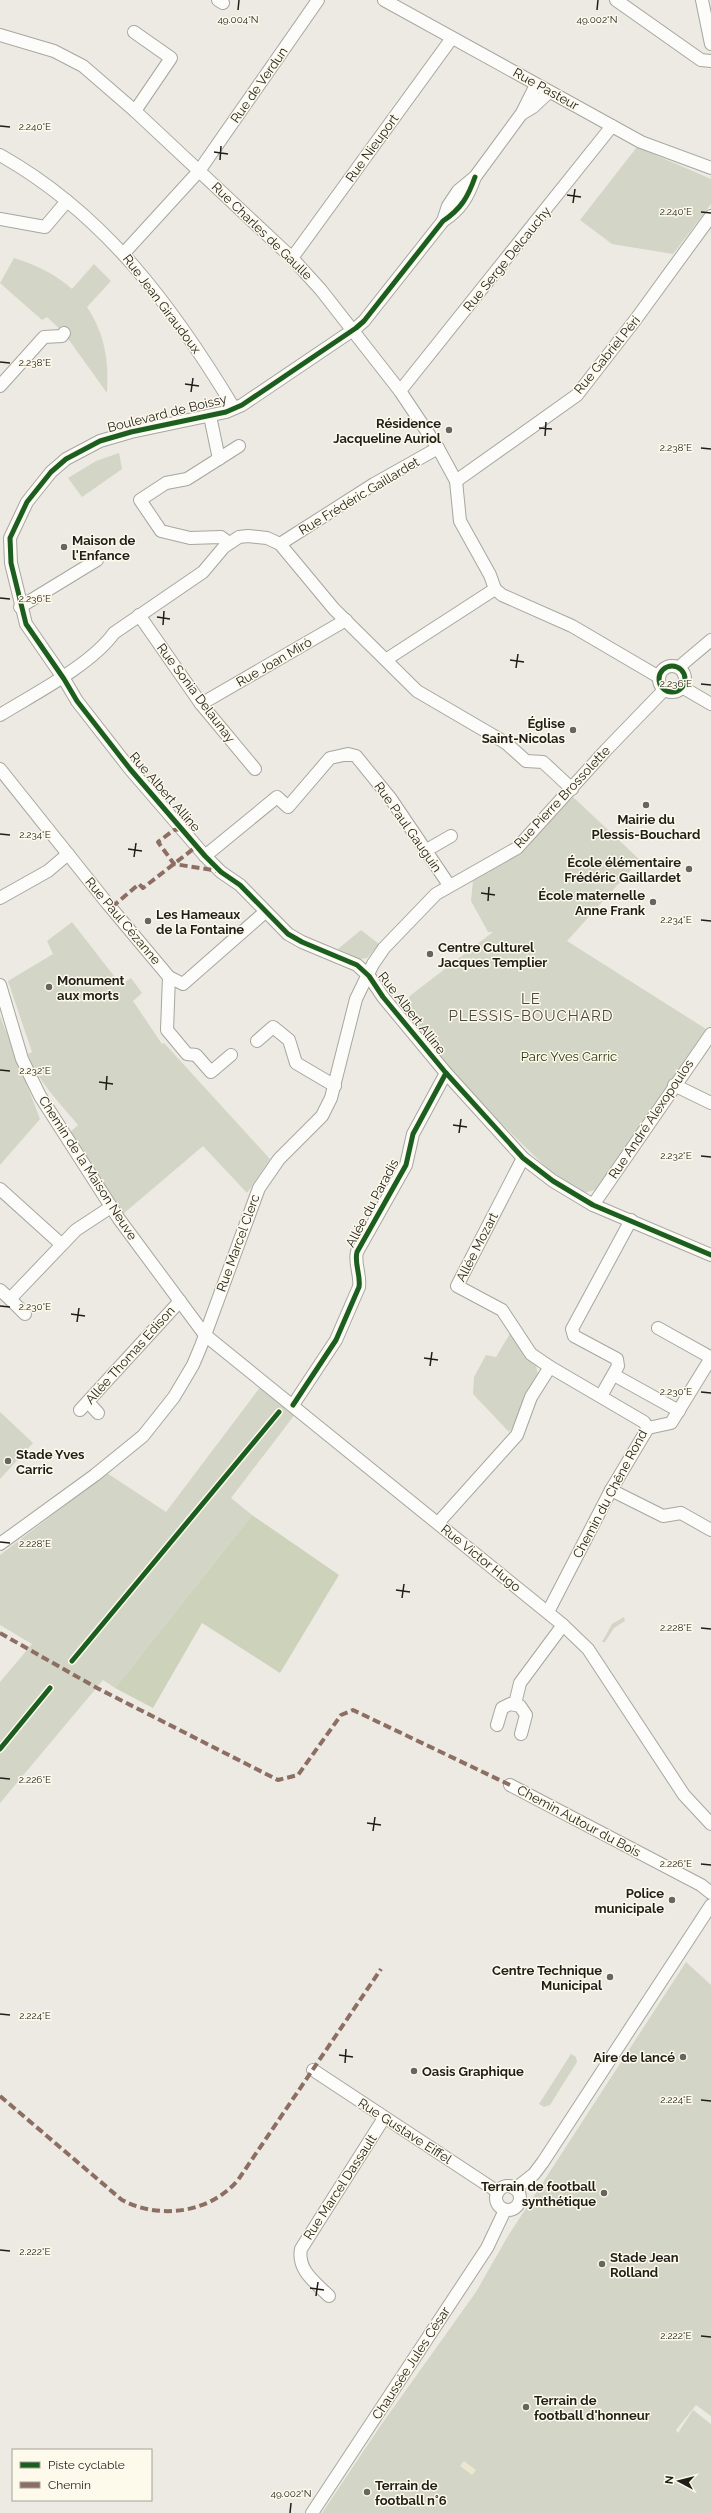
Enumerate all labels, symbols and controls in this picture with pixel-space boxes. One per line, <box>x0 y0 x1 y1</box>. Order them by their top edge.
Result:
text: 49.004°N <box>217 14 259 25</box>
text: 49.002°N <box>577 14 617 25</box>
street label: Rue de Verdun <box>227 44 291 126</box>
street label: Rue Pasteur <box>511 65 582 113</box>
street label: Rue Nieuport <box>342 111 402 185</box>
text: 2.240°E <box>19 121 51 132</box>
street label: Rue Charles de Gaulle <box>209 179 316 283</box>
street label: Rue Serge Delcauchy <box>460 204 554 314</box>
text: 2.240°E <box>660 206 692 217</box>
street label: Rue Jean Giraudoux <box>120 252 204 357</box>
street label: Rue Gabriel Péri <box>571 313 643 397</box>
text: 2.238°E <box>19 357 51 368</box>
street label: Boulevard de Boissy <box>106 391 228 435</box>
place label: Résidence Jacqueline Auriol <box>333 416 442 446</box>
marker: Résidence Jacqueline Auriol <box>444 425 454 435</box>
text: 2.238°E <box>660 442 692 453</box>
street label: Rue Frédéric Gaillardet <box>296 454 422 538</box>
place label: Maison de l'Enfance <box>72 533 136 563</box>
marker: Maison de l'Enfance <box>59 542 69 552</box>
text: 2.236°E <box>19 593 51 604</box>
street label: Rue Joan Mirò <box>233 634 315 690</box>
street label: Rue Sonia Delaunay <box>154 640 238 746</box>
text: 2.236°E <box>660 678 692 689</box>
place label: Église Saint-Nicolas <box>482 716 566 746</box>
marker: Église Saint-Nicolas <box>568 725 578 735</box>
street label: Rue Pierre Brossolette <box>511 743 613 851</box>
street label: Rue Albert Alline <box>126 749 204 835</box>
street label: Rue Paul Gauguin <box>371 779 445 875</box>
marker: Mairie du Plessis-Bouchard <box>641 800 651 810</box>
place label: Mairie du Plessis-Bouchard <box>592 812 700 842</box>
text: 2.234°E <box>19 829 51 840</box>
place label: École élémentaire Frédéric Gaillardet <box>564 855 681 885</box>
marker: École élémentaire Frédéric Gaillardet <box>684 864 694 874</box>
street label: Rue Paul Cézanne <box>82 874 164 968</box>
place label: École maternelle Anne Frank <box>538 888 646 918</box>
marker: École maternelle Anne Frank <box>648 897 658 907</box>
place label: Les Hameaux de la Fontaine <box>156 907 244 937</box>
text: 2.234°E <box>660 914 692 925</box>
marker: Les Hameaux de la Fontaine <box>143 916 153 926</box>
place label: Centre Culturel Jacques Templier <box>438 940 547 970</box>
marker: Centre Culturel Jacques Templier <box>425 949 435 959</box>
street label: Rue Albert Alline <box>375 969 449 1057</box>
place label: Monument aux morts <box>57 973 125 1003</box>
marker: Monument aux morts <box>44 982 54 992</box>
district label: LE PLESSIS-BOUCHARD <box>448 990 614 1025</box>
park label: Parc Yves Carric <box>521 1049 617 1064</box>
street label: Rue André Alexopoulos <box>605 1056 697 1182</box>
text: 2.232°E <box>19 1065 51 1076</box>
street label: Chemin de la Maison Neuve <box>36 1093 140 1243</box>
text: 2.232°E <box>660 1150 692 1161</box>
street label: Allée du Paradis <box>342 1156 402 1250</box>
street label: Rue Marcel Clerc <box>213 1192 263 1294</box>
street label: Allée Mozart <box>453 1209 501 1284</box>
text: 2.230°E <box>19 1301 51 1312</box>
street label: Allée Thomas Edison <box>82 1303 178 1407</box>
text: 2.230°E <box>660 1386 692 1397</box>
street label: Chemin du Chêne Rond <box>570 1427 650 1561</box>
place label: Stade Yves Carric <box>16 1447 85 1477</box>
marker: Stade Yves Carric <box>3 1456 13 1466</box>
street label: Rue Victor Hugo <box>438 1521 524 1595</box>
text: 2.228°E <box>19 1538 51 1549</box>
text: 2.228°E <box>660 1622 692 1633</box>
text: 2.226°E <box>19 1774 51 1785</box>
street label: Chemin Autour du Bois <box>515 1782 643 1860</box>
text: 2.226°E <box>660 1858 692 1869</box>
place label: Police municipale <box>594 1886 664 1916</box>
marker: Police municipale <box>667 1895 677 1905</box>
place label: Centre Technique Municipal <box>492 1963 603 1993</box>
marker: Centre Technique Municipal <box>605 1972 615 1982</box>
text: 2.224°E <box>19 2010 51 2021</box>
place label: Aire de lancé <box>593 2050 675 2065</box>
marker: Aire de lancé <box>678 2052 688 2062</box>
place label: Oasis Graphique <box>422 2064 524 2079</box>
marker: Oasis Graphique <box>409 2066 419 2076</box>
text: 2.224°E <box>660 2094 692 2105</box>
street label: Rue Gustave Eiffel <box>355 2095 455 2167</box>
street label: Rue Marcel Dassault <box>300 2131 380 2242</box>
place label: Terrain de football synthétique <box>481 2179 597 2209</box>
marker: Terrain de football synthétique <box>599 2188 609 2198</box>
text: 2.222°E <box>19 2246 51 2257</box>
place label: Stade Jean Rolland <box>610 2250 679 2280</box>
marker: Stade Jean Rolland <box>597 2259 607 2269</box>
street label: Chaussée Jules César <box>369 2304 453 2422</box>
text: 2.222°E <box>660 2330 692 2341</box>
place label: Terrain de football d'honneur <box>534 2393 650 2423</box>
marker: Terrain de football d'honneur <box>521 2402 531 2412</box>
legend <box>12 2449 152 2501</box>
text: Piste cyclable <box>48 2458 125 2472</box>
north arrow <box>659 2461 699 2501</box>
text: N <box>663 2475 677 2485</box>
text: Chemin <box>48 2478 91 2492</box>
place label: Terrain de football n°6 <box>375 2478 447 2508</box>
marker: Terrain de football n°6 <box>362 2487 372 2497</box>
text: 49.002°N <box>271 2488 311 2499</box>

